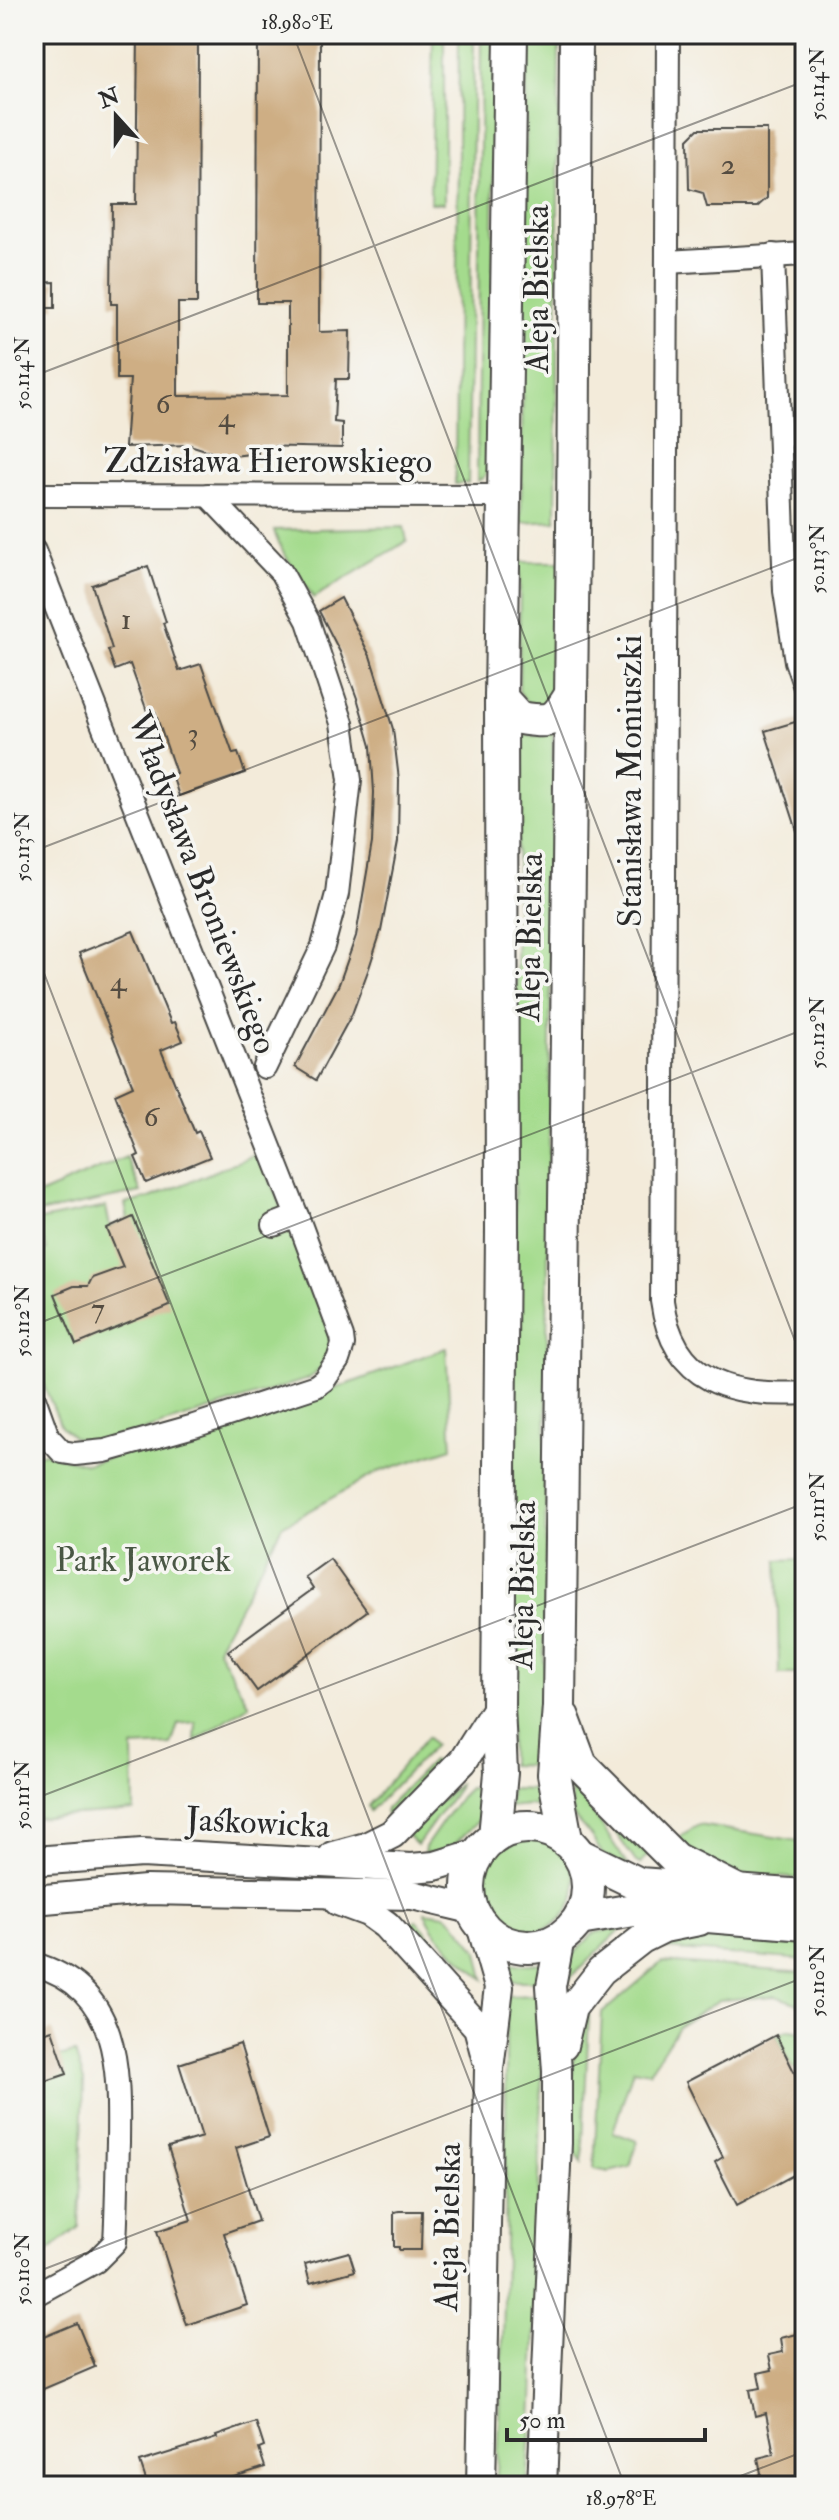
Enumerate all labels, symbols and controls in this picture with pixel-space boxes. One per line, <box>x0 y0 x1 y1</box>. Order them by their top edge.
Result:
text: 18.980°E <box>261 10 333 35</box>
text: 50.114°N <box>805 48 830 120</box>
north arrow <box>76 76 156 156</box>
text: N <box>94 82 124 115</box>
house number: 2 <box>720 146 736 183</box>
street label: Aleja Bielska <box>516 204 559 374</box>
text: 50.114°N <box>10 337 35 409</box>
house number: 6 <box>155 385 172 422</box>
house number: 4 <box>218 399 236 436</box>
street label: Zdzisława Hierowskiego <box>104 440 432 483</box>
text: 50.113°N <box>805 524 830 594</box>
house number: 1 <box>121 601 131 638</box>
street label: Stanisława Moniuszki <box>609 635 652 927</box>
street label: Władysława Broniewskiego <box>117 705 287 1060</box>
house number: 3 <box>187 715 199 752</box>
text: 50.113°N <box>10 812 35 882</box>
street label: Aleja Bielska <box>507 851 553 1023</box>
house number: 4 <box>110 963 128 1000</box>
text: 50.112°N <box>805 997 830 1069</box>
house number: 6 <box>143 1098 160 1135</box>
text: 50.112°N <box>10 1285 35 1357</box>
house number: 7 <box>91 1290 105 1327</box>
text: 50.111°N <box>805 1472 830 1542</box>
street label: Aleja Bielska <box>500 1499 546 1671</box>
park label: Park Jaworek <box>55 1539 231 1582</box>
text: 50.111°N <box>10 1760 35 1830</box>
street label: Jaśkowicka <box>184 1798 332 1848</box>
text: 50.110°N <box>805 1945 830 2017</box>
street label: Aleja Bielska <box>425 2141 471 2313</box>
text: 50.110°N <box>10 2233 35 2305</box>
scale bar <box>507 2392 705 2442</box>
text: 50 m <box>519 2405 566 2436</box>
text: 18.978°E <box>586 2486 656 2511</box>

